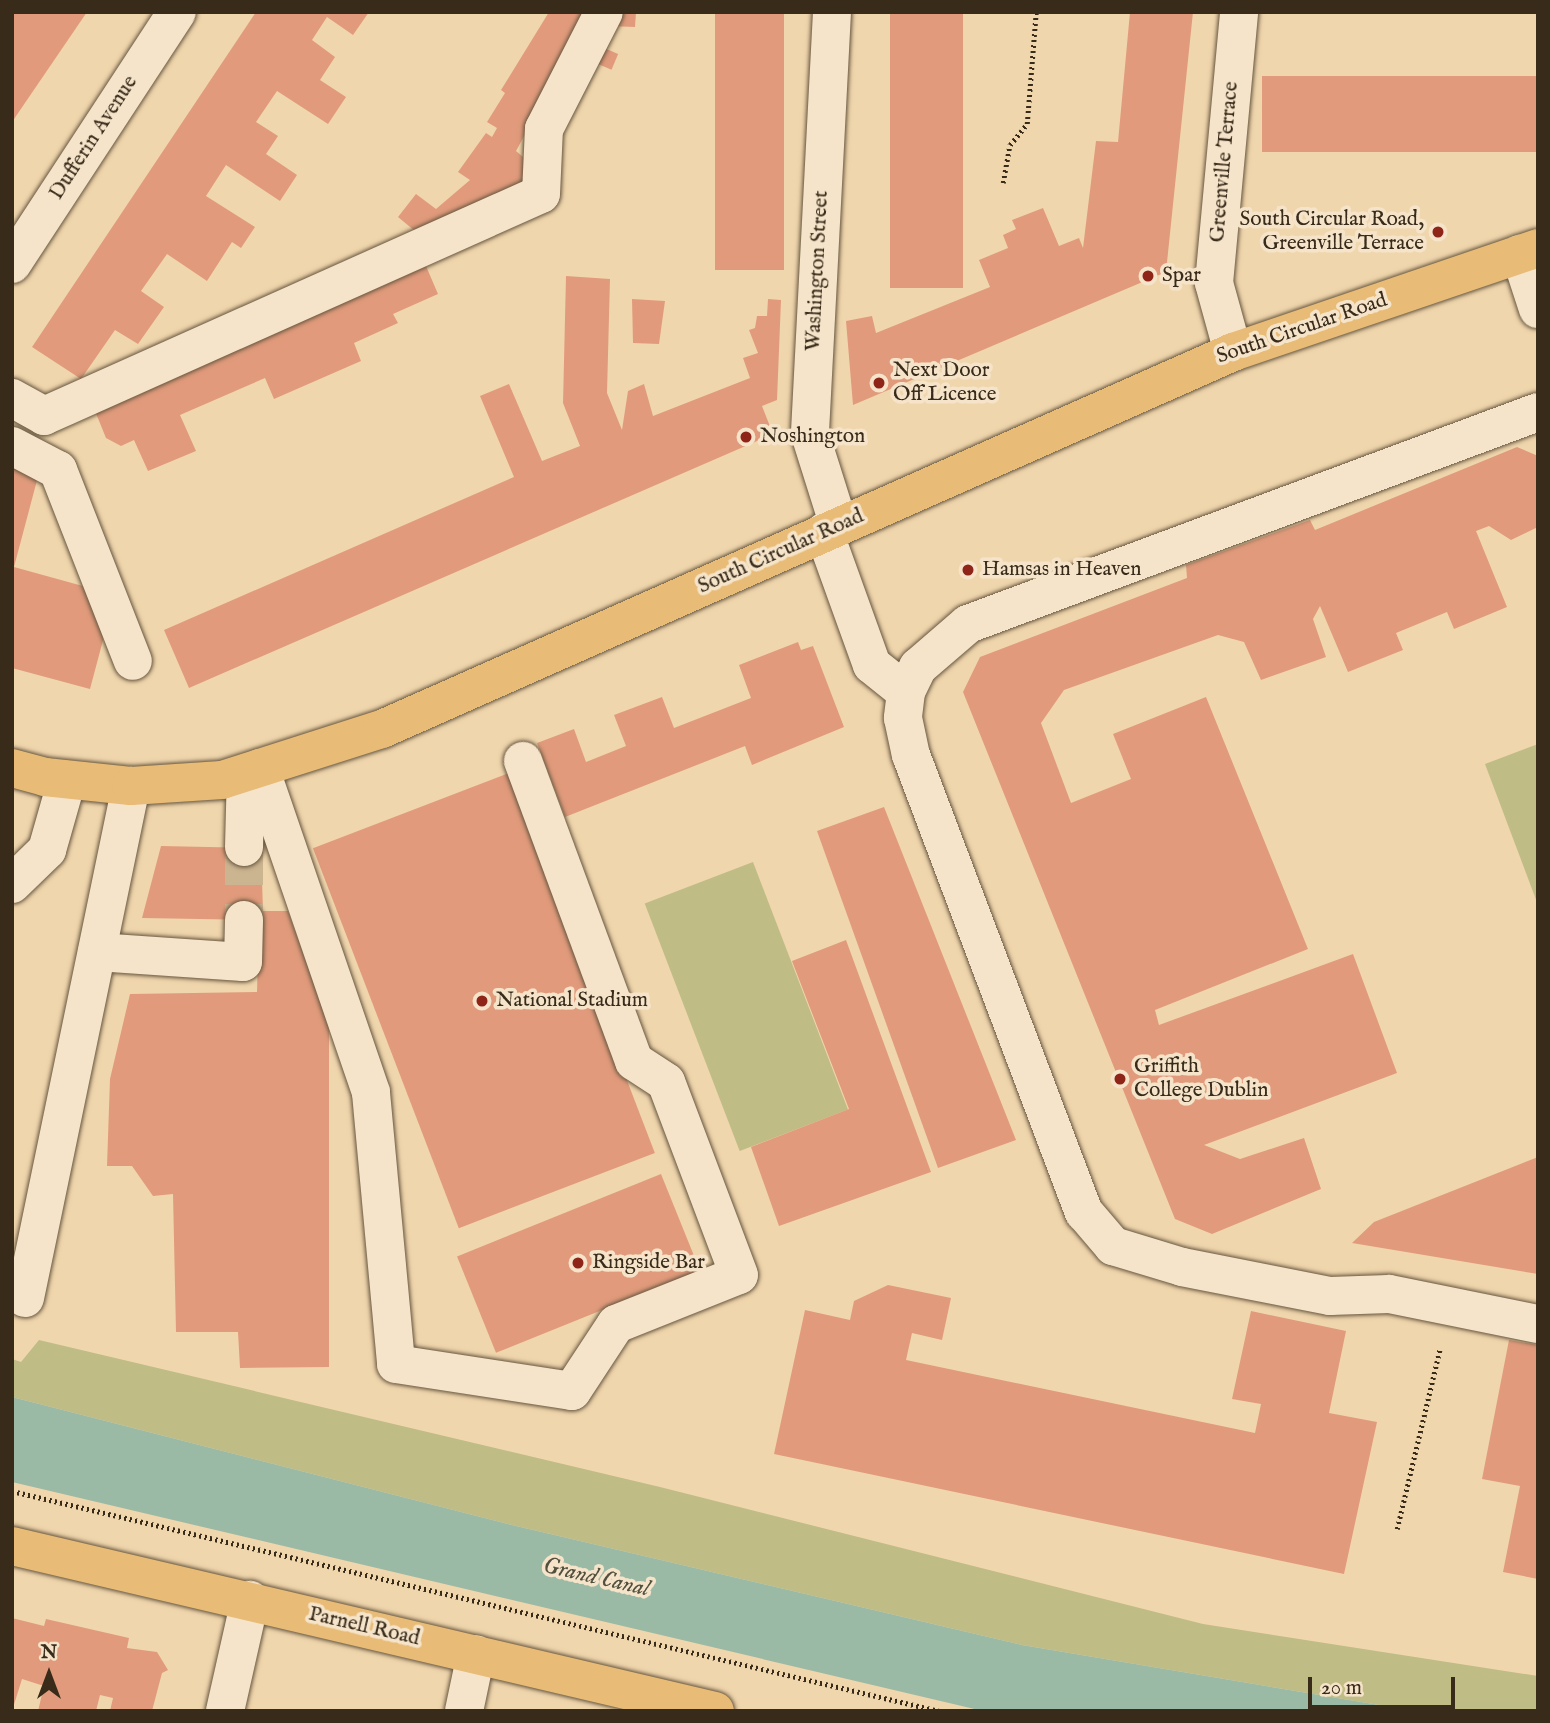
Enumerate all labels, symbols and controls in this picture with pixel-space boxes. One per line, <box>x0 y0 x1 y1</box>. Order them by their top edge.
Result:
street label: Dufferin Avenue <box>44 71 144 205</box>
street label: Greenville Terrace <box>1205 80 1245 244</box>
street label: Washington Street <box>801 190 835 352</box>
place label: South Circular Road, Greenville Terrace <box>1239 207 1424 257</box>
marker: South Circular Road, Greenville Terrace <box>1430 224 1446 240</box>
place label: Spar <box>1162 263 1201 289</box>
marker: Spar <box>1140 268 1156 284</box>
street label: South Circular Road <box>1213 288 1391 370</box>
place label: Next Door Off Licence <box>893 358 996 408</box>
marker: Next Door Off Licence <box>871 375 887 391</box>
place label: Noshington <box>760 424 865 450</box>
marker: Noshington <box>738 429 754 445</box>
street label: South Circular Road <box>694 504 868 600</box>
place label: Hamsas in Heaven <box>982 557 1141 583</box>
marker: Hamsas in Heaven <box>960 562 976 578</box>
place label: National Stadium <box>496 988 648 1014</box>
marker: National Stadium <box>474 993 490 1009</box>
place label: Griffith College Dublin <box>1134 1054 1268 1104</box>
marker: Griffith College Dublin <box>1112 1071 1128 1087</box>
place label: Ringside Bar <box>592 1250 705 1276</box>
marker: Ringside Bar <box>570 1255 586 1271</box>
water label: Grand Canal <box>540 1552 652 1604</box>
street label: Parnell Road <box>306 1602 422 1652</box>
north arrow <box>14 1639 84 1709</box>
text: N <box>41 1641 57 1665</box>
scale bar <box>1312 1664 1459 1708</box>
text: 20 m <box>1321 1675 1362 1702</box>

